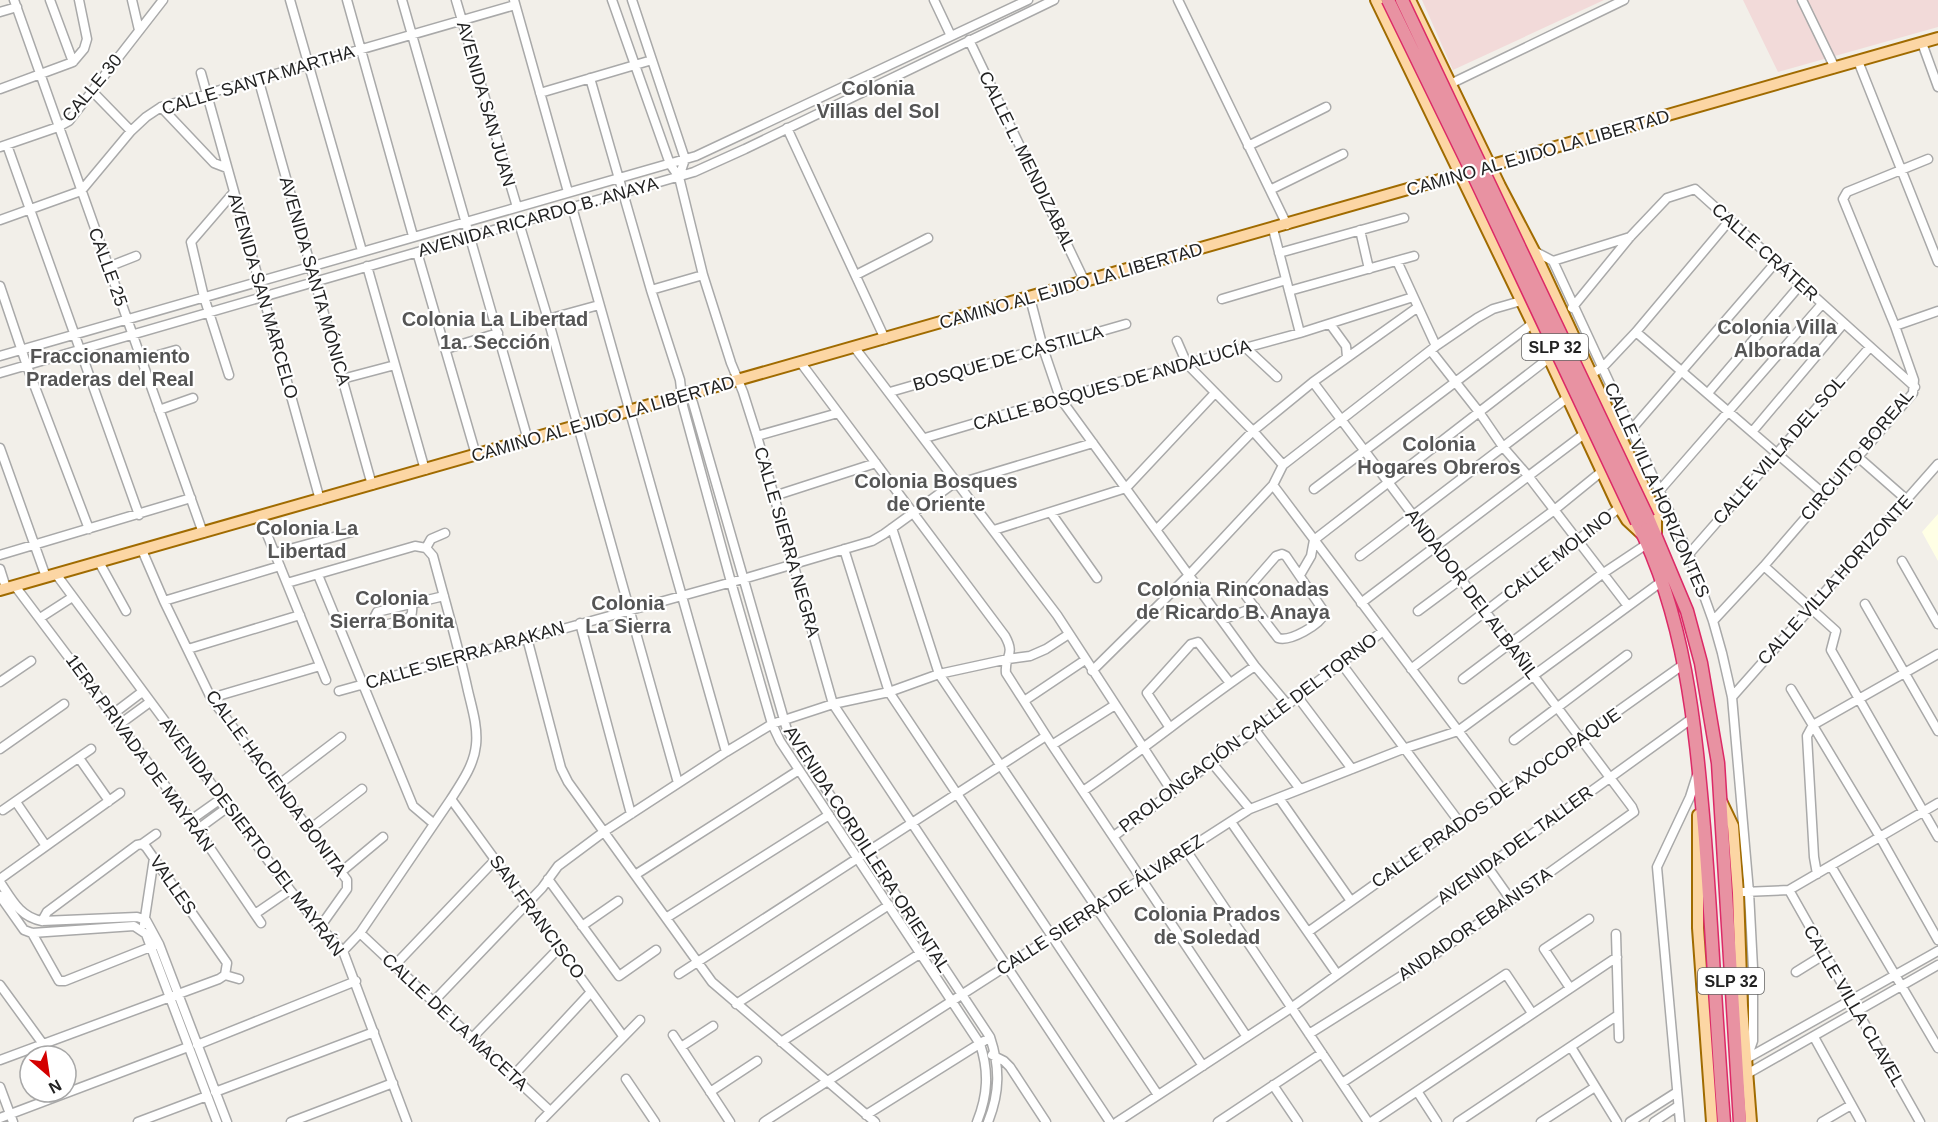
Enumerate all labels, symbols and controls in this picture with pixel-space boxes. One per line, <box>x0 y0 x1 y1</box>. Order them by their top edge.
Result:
street label: AVENIDA SAN JUAN <box>453 19 519 189</box>
street label: CALLE SANTA MARTHA <box>159 41 357 119</box>
street label: CALLE 30 <box>58 50 126 126</box>
street label: CALLE L. MENDIZABAL <box>975 68 1079 254</box>
district label: Colonia Villas del Sol <box>816 77 940 122</box>
street label: CAMINO AL EJIDO LA LIBERTAD <box>1404 106 1672 200</box>
street label: AVENIDA RICARDO B. ANAYA <box>416 173 660 261</box>
street label: AVENIDA SANTA MÓNICA <box>276 174 355 388</box>
street label: AVENIDA SAN MARCELO <box>224 191 302 401</box>
street label: CALLE CRÁTER <box>1708 199 1822 305</box>
street label: CALLE 25 <box>85 225 131 309</box>
street label: CAMINO AL EJIDO LA LIBERTAD <box>937 239 1205 333</box>
district label: Colonia La Libertad 1a. Sección <box>402 308 588 353</box>
district label: Colonia Villa Alborada <box>1717 316 1838 361</box>
street label: BOSQUE DE CASTILLA <box>911 321 1105 395</box>
road number: SLP 32 <box>1522 334 1588 360</box>
street label: CALLE BOSQUES DE ANDALUCÍA <box>971 336 1253 434</box>
district label: Fraccionamiento Praderas del Real <box>26 345 194 390</box>
street label: CAMINO AL EJIDO LA LIBERTAD <box>469 372 737 466</box>
street label: CALLE VILLA DEL SOL <box>1709 372 1849 528</box>
street label: CALLE VILLA HORIZONTES <box>1600 379 1714 601</box>
street label: CIRCUITO BOREAL <box>1796 385 1918 525</box>
district label: Colonia Hogares Obreros <box>1357 433 1521 478</box>
street label: CALLE SIERRA NEGRA <box>750 445 824 639</box>
district label: Colonia Bosques de Oriente <box>854 470 1018 515</box>
street label: CALLE VILLA HORIZONTE <box>1754 491 1916 669</box>
street label: ANDADOR DEL ALBAÑIL <box>1402 505 1543 683</box>
street label: CALLE MOLINO <box>1499 506 1617 604</box>
district label: Colonia La Libertad <box>256 517 359 562</box>
district label: Colonia Rinconadas de Ricardo B. Anaya <box>1136 578 1331 623</box>
district label: Colonia Sierra Bonita <box>330 587 455 632</box>
district label: Colonia La Sierra <box>585 592 672 637</box>
street label: CALLE SIERRA ARAKAN <box>363 617 567 693</box>
street label: PROLONGACIÓN CALLE DEL TORNO <box>1114 629 1381 837</box>
street label: 1ERA PRIVADA DE MAYRÁN <box>62 651 218 855</box>
street label: CALLE HACIENDA BONITA <box>202 686 350 880</box>
street label: CALLE PRADOS DE AXOCOPAQUE <box>1368 704 1624 892</box>
street label: AVENIDA DESIERTO DEL MAYRÁN <box>156 714 348 960</box>
street label: AVENIDA CORDILLERA ORIENTAL <box>780 722 954 976</box>
street label: AVENIDA DEL TALLER <box>1433 782 1597 908</box>
street label: CALLE SIERRA DE ÁLVAREZ <box>993 831 1207 979</box>
street label: SAN FRANCISCO <box>485 851 589 983</box>
street label: VALLES <box>146 852 200 918</box>
street label: ANDADOR EBANISTA <box>1394 863 1556 985</box>
district label: Colonia Prados de Soledad <box>1134 903 1280 948</box>
street label: CALLE VILLA CLAVEL <box>1800 922 1908 1090</box>
street label: CALLE DE LA MACETA <box>378 949 532 1095</box>
road number: SLP 32 <box>1698 968 1764 994</box>
north arrow <box>18 1044 78 1104</box>
text: N <box>46 1076 64 1097</box>

